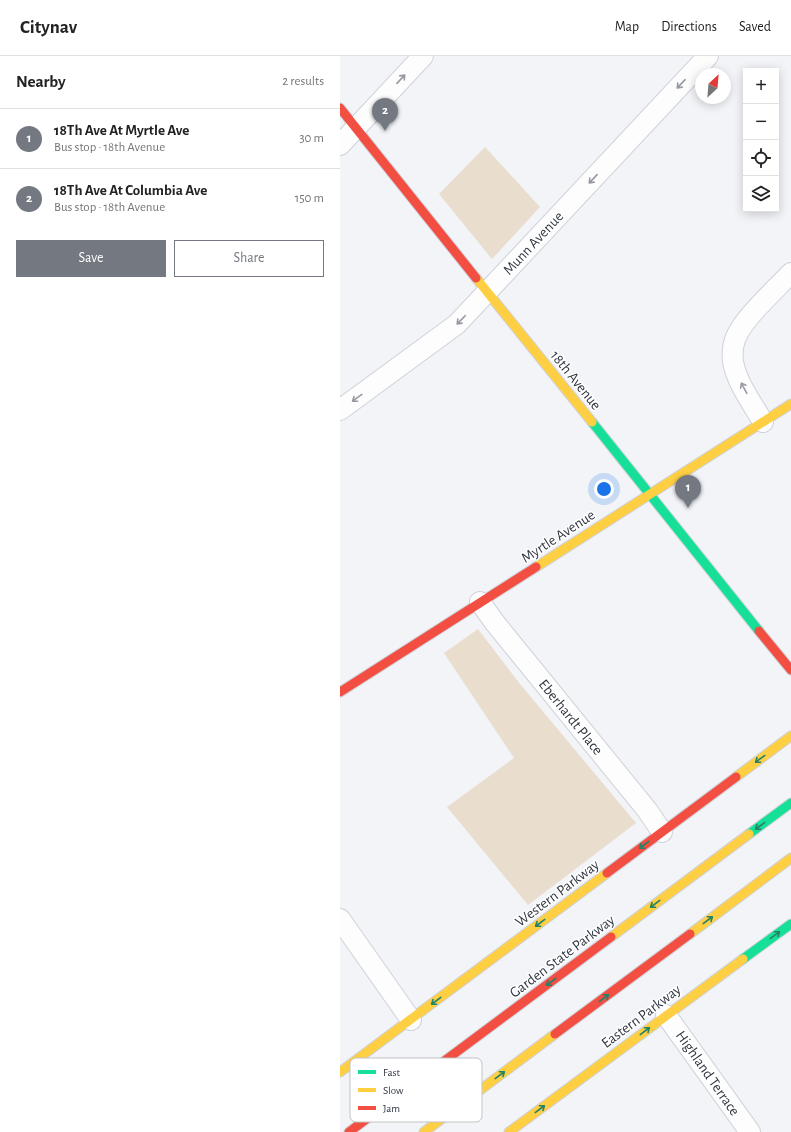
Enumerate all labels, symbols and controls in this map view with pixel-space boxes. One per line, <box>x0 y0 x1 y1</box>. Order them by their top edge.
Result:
text: Citynav <box>20 18 77 37</box>
text: Map <box>615 20 639 34</box>
text: Directions <box>661 20 717 34</box>
text: Saved <box>739 20 771 34</box>
north arrow <box>695 68 731 104</box>
map controls <box>743 68 779 212</box>
button: + <box>743 68 779 104</box>
text: Nearby <box>16 73 66 90</box>
one-way arrow <box>397 74 406 84</box>
text: 2 results <box>282 75 324 88</box>
one-way arrow <box>677 79 686 90</box>
pin: 2 <box>372 98 398 131</box>
button: − <box>743 104 779 140</box>
text: 18Th Ave At Myrtle Ave <box>54 123 189 138</box>
text: 1 <box>27 132 31 145</box>
text: 30 m <box>299 132 324 145</box>
button: locate <box>743 140 779 176</box>
text: Bus stop · 18th Avenue <box>54 141 165 154</box>
one-way arrow <box>588 174 597 185</box>
button: layers <box>743 176 779 212</box>
text: 18Th Ave At Columbia Ave <box>54 183 207 198</box>
text: 2 <box>26 192 32 205</box>
text: 150 m <box>295 192 324 205</box>
text: Bus stop · 18th Avenue <box>54 201 165 214</box>
street label: Munn Avenue <box>500 209 566 278</box>
button: Save <box>16 240 166 277</box>
button: Share <box>174 240 324 277</box>
one-way arrow <box>456 315 465 325</box>
street label: 18th Avenue <box>547 348 604 413</box>
one-way arrow <box>739 382 747 394</box>
one-way arrow <box>351 394 362 402</box>
pin: 1 <box>675 475 701 508</box>
your location <box>594 479 614 499</box>
street label: Myrtle Avenue <box>519 507 598 566</box>
street label: Eberhardt Place <box>536 677 606 758</box>
one-way arrow <box>754 755 765 764</box>
one-way arrow <box>754 822 765 831</box>
one-way arrow <box>639 841 650 849</box>
street label: Western Parkway <box>513 857 602 930</box>
one-way arrow <box>650 900 661 908</box>
street label: Garden State Parkway <box>507 912 618 1001</box>
one-way arrow <box>703 916 714 924</box>
one-way arrow <box>534 919 545 927</box>
one-way arrow <box>770 931 781 939</box>
one-way arrow <box>546 978 557 986</box>
street label: Eastern Parkway <box>599 982 684 1051</box>
one-way arrow <box>598 993 609 1002</box>
one-way arrow <box>430 997 441 1005</box>
one-way arrow <box>639 1027 650 1035</box>
street label: Highland Terrace <box>673 1028 742 1119</box>
legend <box>350 1058 482 1122</box>
text: Fast <box>383 1067 401 1078</box>
one-way arrow <box>494 1071 505 1079</box>
text: Slow <box>383 1085 404 1096</box>
text: Jam <box>383 1103 400 1114</box>
one-way arrow <box>535 1105 546 1113</box>

